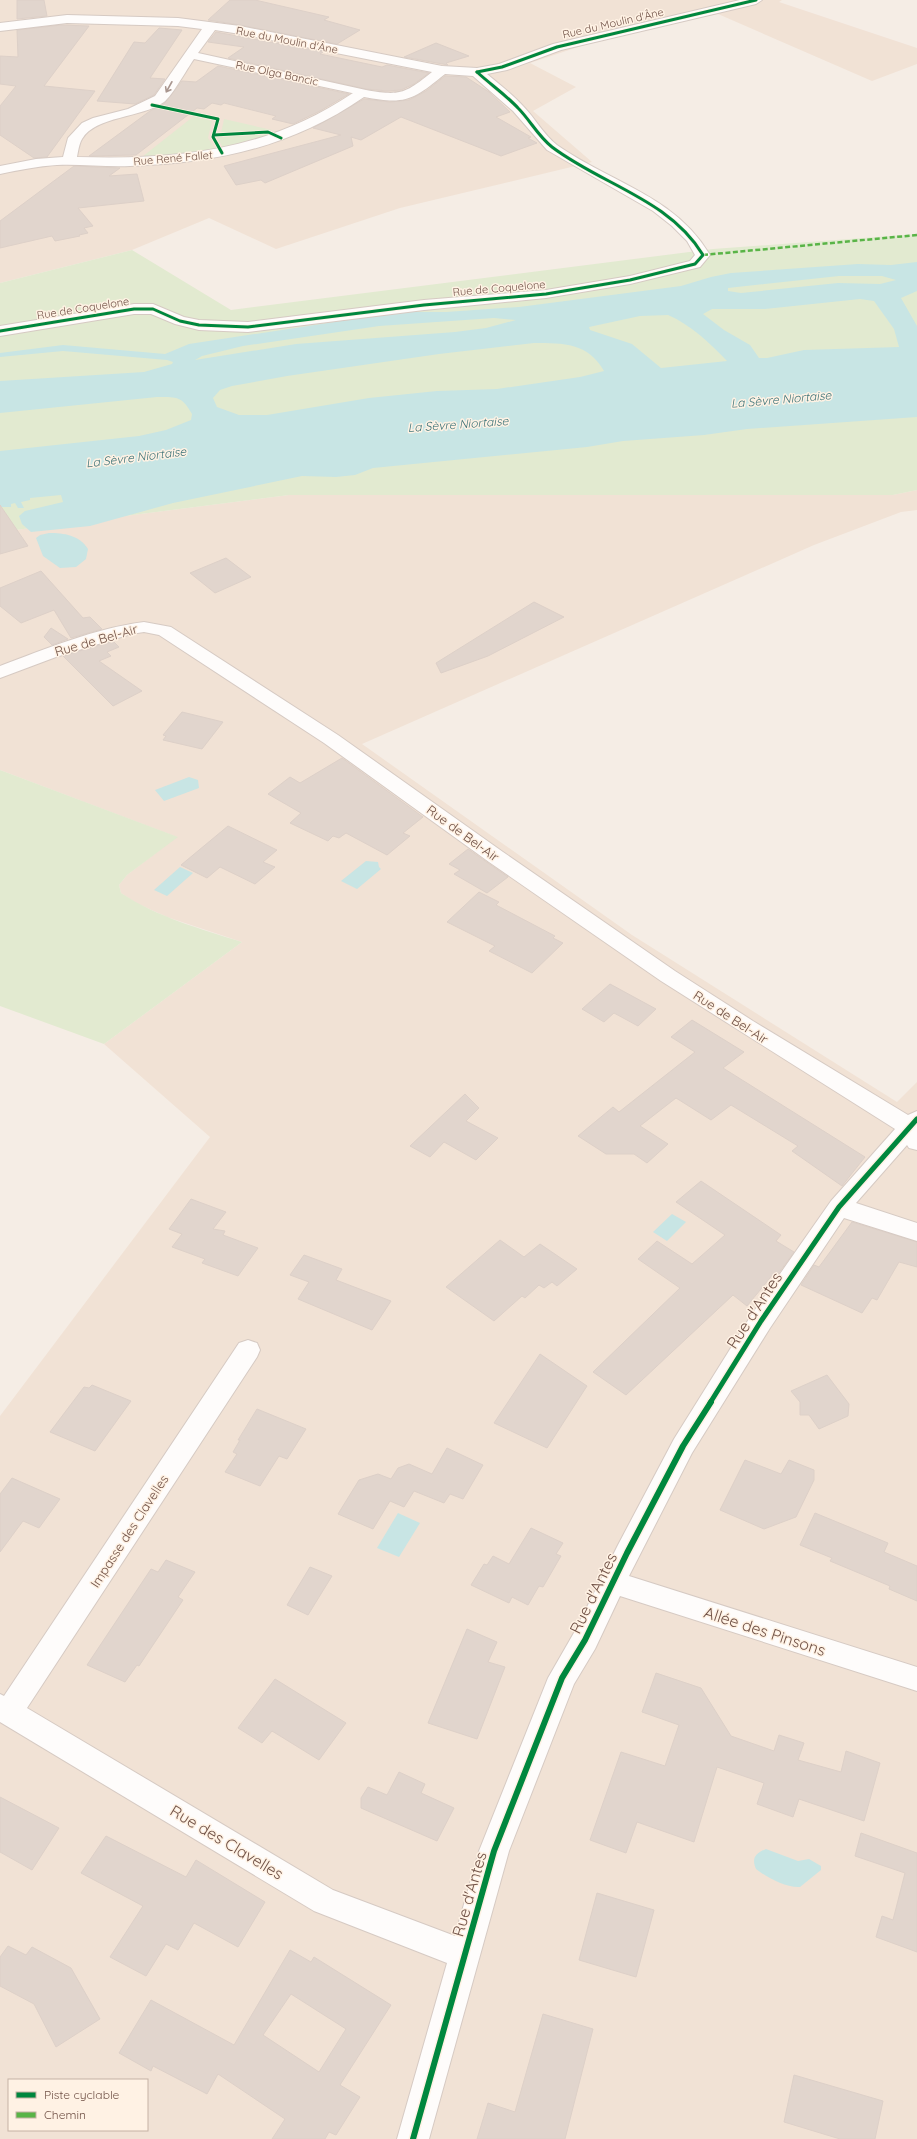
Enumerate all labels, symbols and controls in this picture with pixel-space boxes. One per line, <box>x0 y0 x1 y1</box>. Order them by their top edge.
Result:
street label: Rue du Moulin d'Âne <box>561 5 665 41</box>
street label: Rue du Moulin d'Âne <box>235 23 339 57</box>
street label: Rue Olga Bancic <box>234 57 320 89</box>
one-way arrow <box>164 81 172 93</box>
street label: Rue René Fallet <box>133 148 213 168</box>
street label: Rue de Coquelone <box>452 277 546 299</box>
street label: Rue de Coquelone <box>36 294 130 322</box>
water label: La Sèvre Niortaise <box>730 387 833 411</box>
water label: La Sèvre Niortaise <box>407 413 510 435</box>
water label: La Sèvre Niortaise <box>85 443 188 471</box>
street label: Rue de Bel-Air <box>53 620 139 660</box>
street label: Rue de Bel-Air <box>424 801 502 865</box>
street label: Rue de Bel-Air <box>691 987 771 1047</box>
street label: Rue d'Antes <box>722 1268 786 1352</box>
street label: Impasse des Clavelles <box>86 1472 172 1590</box>
street label: Rue d'Antes <box>565 1549 621 1637</box>
street label: Allée des Pinsons <box>702 1602 828 1660</box>
street label: Rue des Clavelles <box>167 1800 287 1884</box>
street label: Rue d'Antes <box>447 1849 491 1939</box>
legend <box>8 2079 148 2131</box>
text: Piste cyclable <box>44 2087 120 2102</box>
text: Chemin <box>44 2107 86 2122</box>

